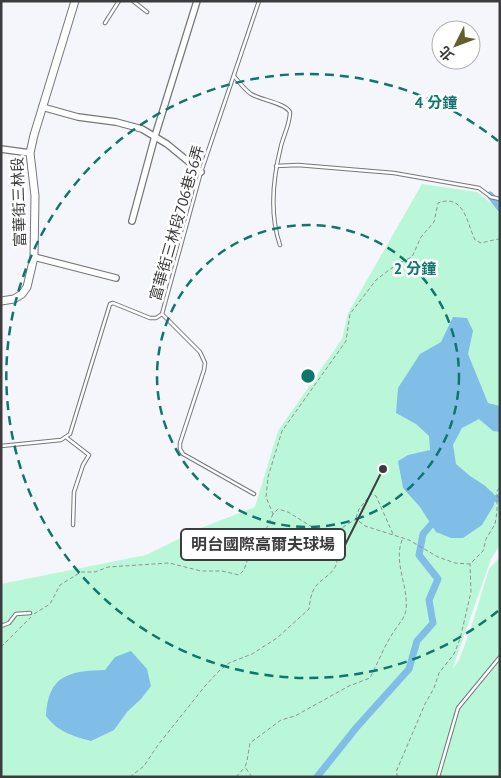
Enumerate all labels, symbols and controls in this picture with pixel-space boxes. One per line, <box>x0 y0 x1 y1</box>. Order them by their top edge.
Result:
north arrow <box>431 20 481 70</box>
text: 北 <box>435 42 458 65</box>
text: 4 分鐘 <box>415 93 457 112</box>
street label: 富華街三林段706巷56弄 <box>145 143 208 303</box>
street label: 富華街三林段 <box>7 157 30 247</box>
text: 2 分鐘 <box>394 259 436 278</box>
centre of rings <box>299 367 317 385</box>
callout: 明台國際高爾夫球場 <box>181 529 345 560</box>
text: 明台國際高爾夫球場 <box>191 534 335 554</box>

